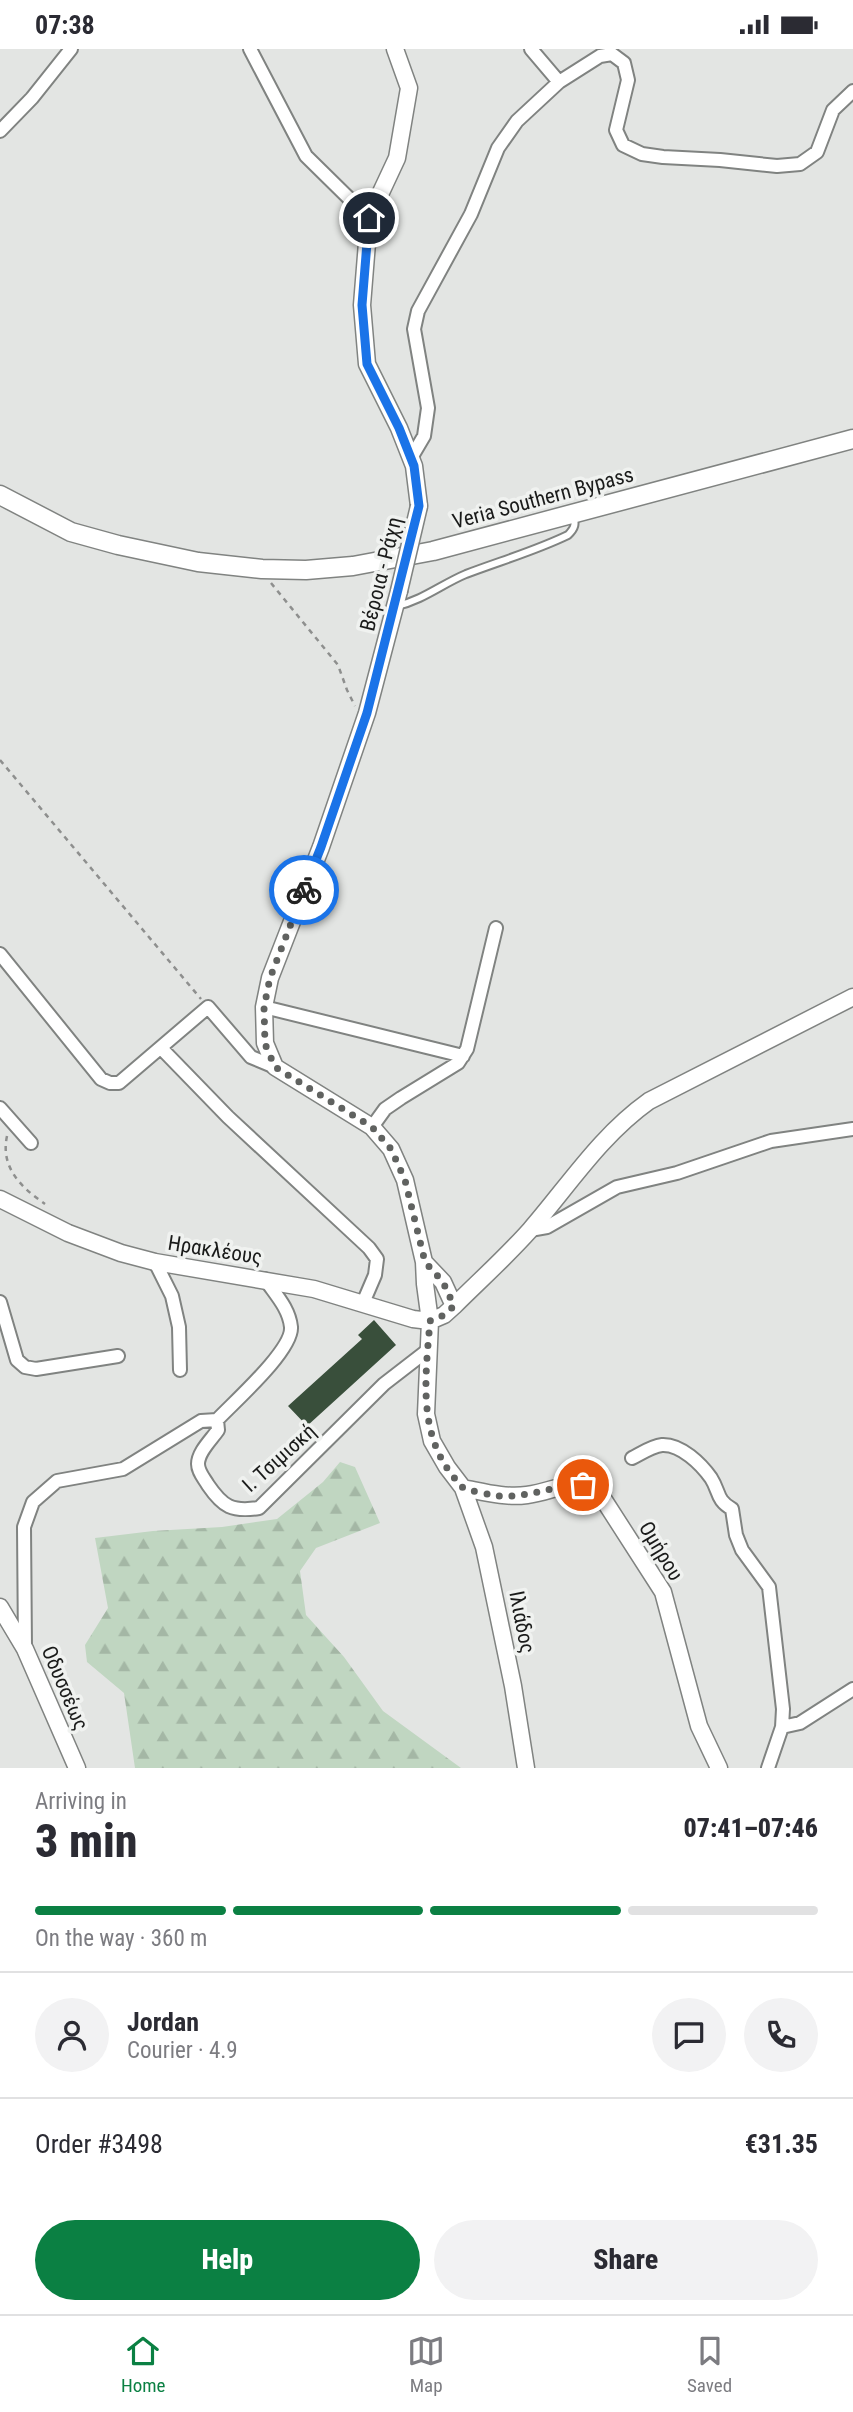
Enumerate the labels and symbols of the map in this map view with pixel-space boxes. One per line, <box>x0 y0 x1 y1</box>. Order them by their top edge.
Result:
pin <box>339 188 399 248</box>
street label: Veria Southern Bypass <box>450 462 636 534</box>
street label: Βέροια - Ράχη <box>355 515 407 633</box>
courier <box>269 855 339 925</box>
street label: Ηρακλέους <box>166 1231 264 1269</box>
street label: Ι. Τσιμισκή <box>237 1419 321 1497</box>
pin <box>553 1455 613 1515</box>
street label: Ομήρου <box>634 1517 688 1585</box>
street label: Ιλιάδος <box>504 1589 540 1655</box>
street label: Οδυσσέως <box>37 1642 93 1734</box>

